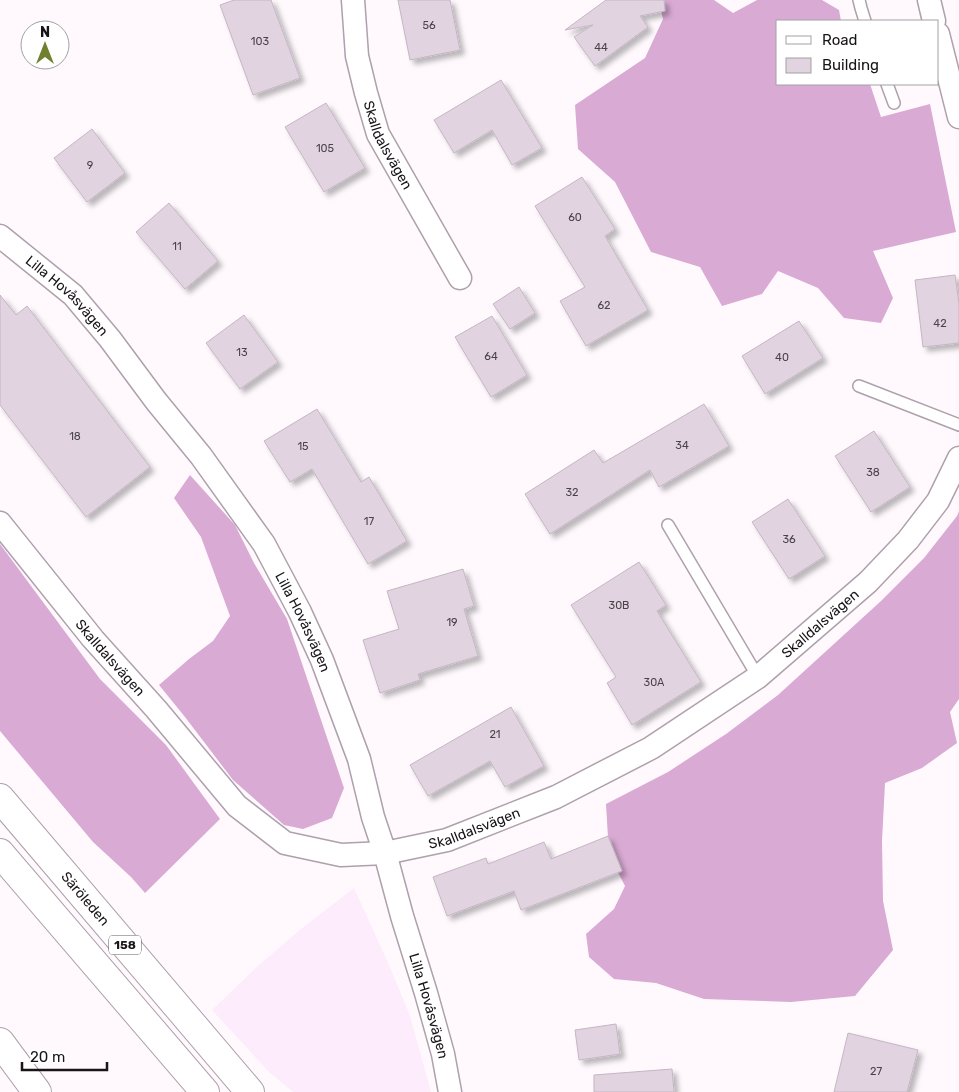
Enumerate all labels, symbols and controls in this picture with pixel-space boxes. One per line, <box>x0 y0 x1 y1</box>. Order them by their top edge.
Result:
house number: 56 <box>422 19 436 32</box>
north arrow <box>20 20 70 70</box>
legend <box>776 20 939 85</box>
text: N <box>40 24 50 41</box>
text: Road <box>822 31 858 49</box>
house number: 103 <box>251 35 270 48</box>
house number: 44 <box>594 41 608 54</box>
text: Building <box>822 56 879 74</box>
street label: Skalldalsvägen <box>360 99 416 193</box>
house number: 105 <box>316 142 335 155</box>
house number: 9 <box>87 159 93 172</box>
house number: 60 <box>568 211 582 224</box>
house number: 11 <box>172 240 182 253</box>
street label: Lilla Hovåsvägen <box>22 252 112 340</box>
house number: 62 <box>597 299 611 312</box>
house number: 42 <box>933 317 947 330</box>
house number: 13 <box>236 346 248 359</box>
house number: 64 <box>484 350 498 363</box>
house number: 40 <box>775 351 789 364</box>
house number: 18 <box>69 430 81 443</box>
house number: 34 <box>675 439 689 452</box>
house number: 15 <box>297 440 309 453</box>
house number: 38 <box>866 466 880 479</box>
house number: 32 <box>565 486 579 499</box>
house number: 17 <box>364 515 375 528</box>
house number: 36 <box>782 533 796 546</box>
street label: Lilla Hovåsvägen <box>271 569 334 674</box>
street label: Skalldalsvägen <box>778 586 863 662</box>
house number: 30B <box>609 599 629 612</box>
street label: Skalldalsvägen <box>72 616 148 700</box>
house number: 19 <box>446 616 458 629</box>
house number: 30A <box>644 676 665 689</box>
house number: 21 <box>489 728 501 741</box>
street label: Skalldalsvägen <box>427 804 523 853</box>
street label: Säröleden <box>57 868 113 929</box>
road number: 158 <box>109 936 141 954</box>
street label: Lilla Hovåsvägen <box>405 951 452 1060</box>
scale bar <box>22 1040 108 1072</box>
text: 20 m <box>30 1048 65 1066</box>
house number: 27 <box>870 1065 882 1078</box>

